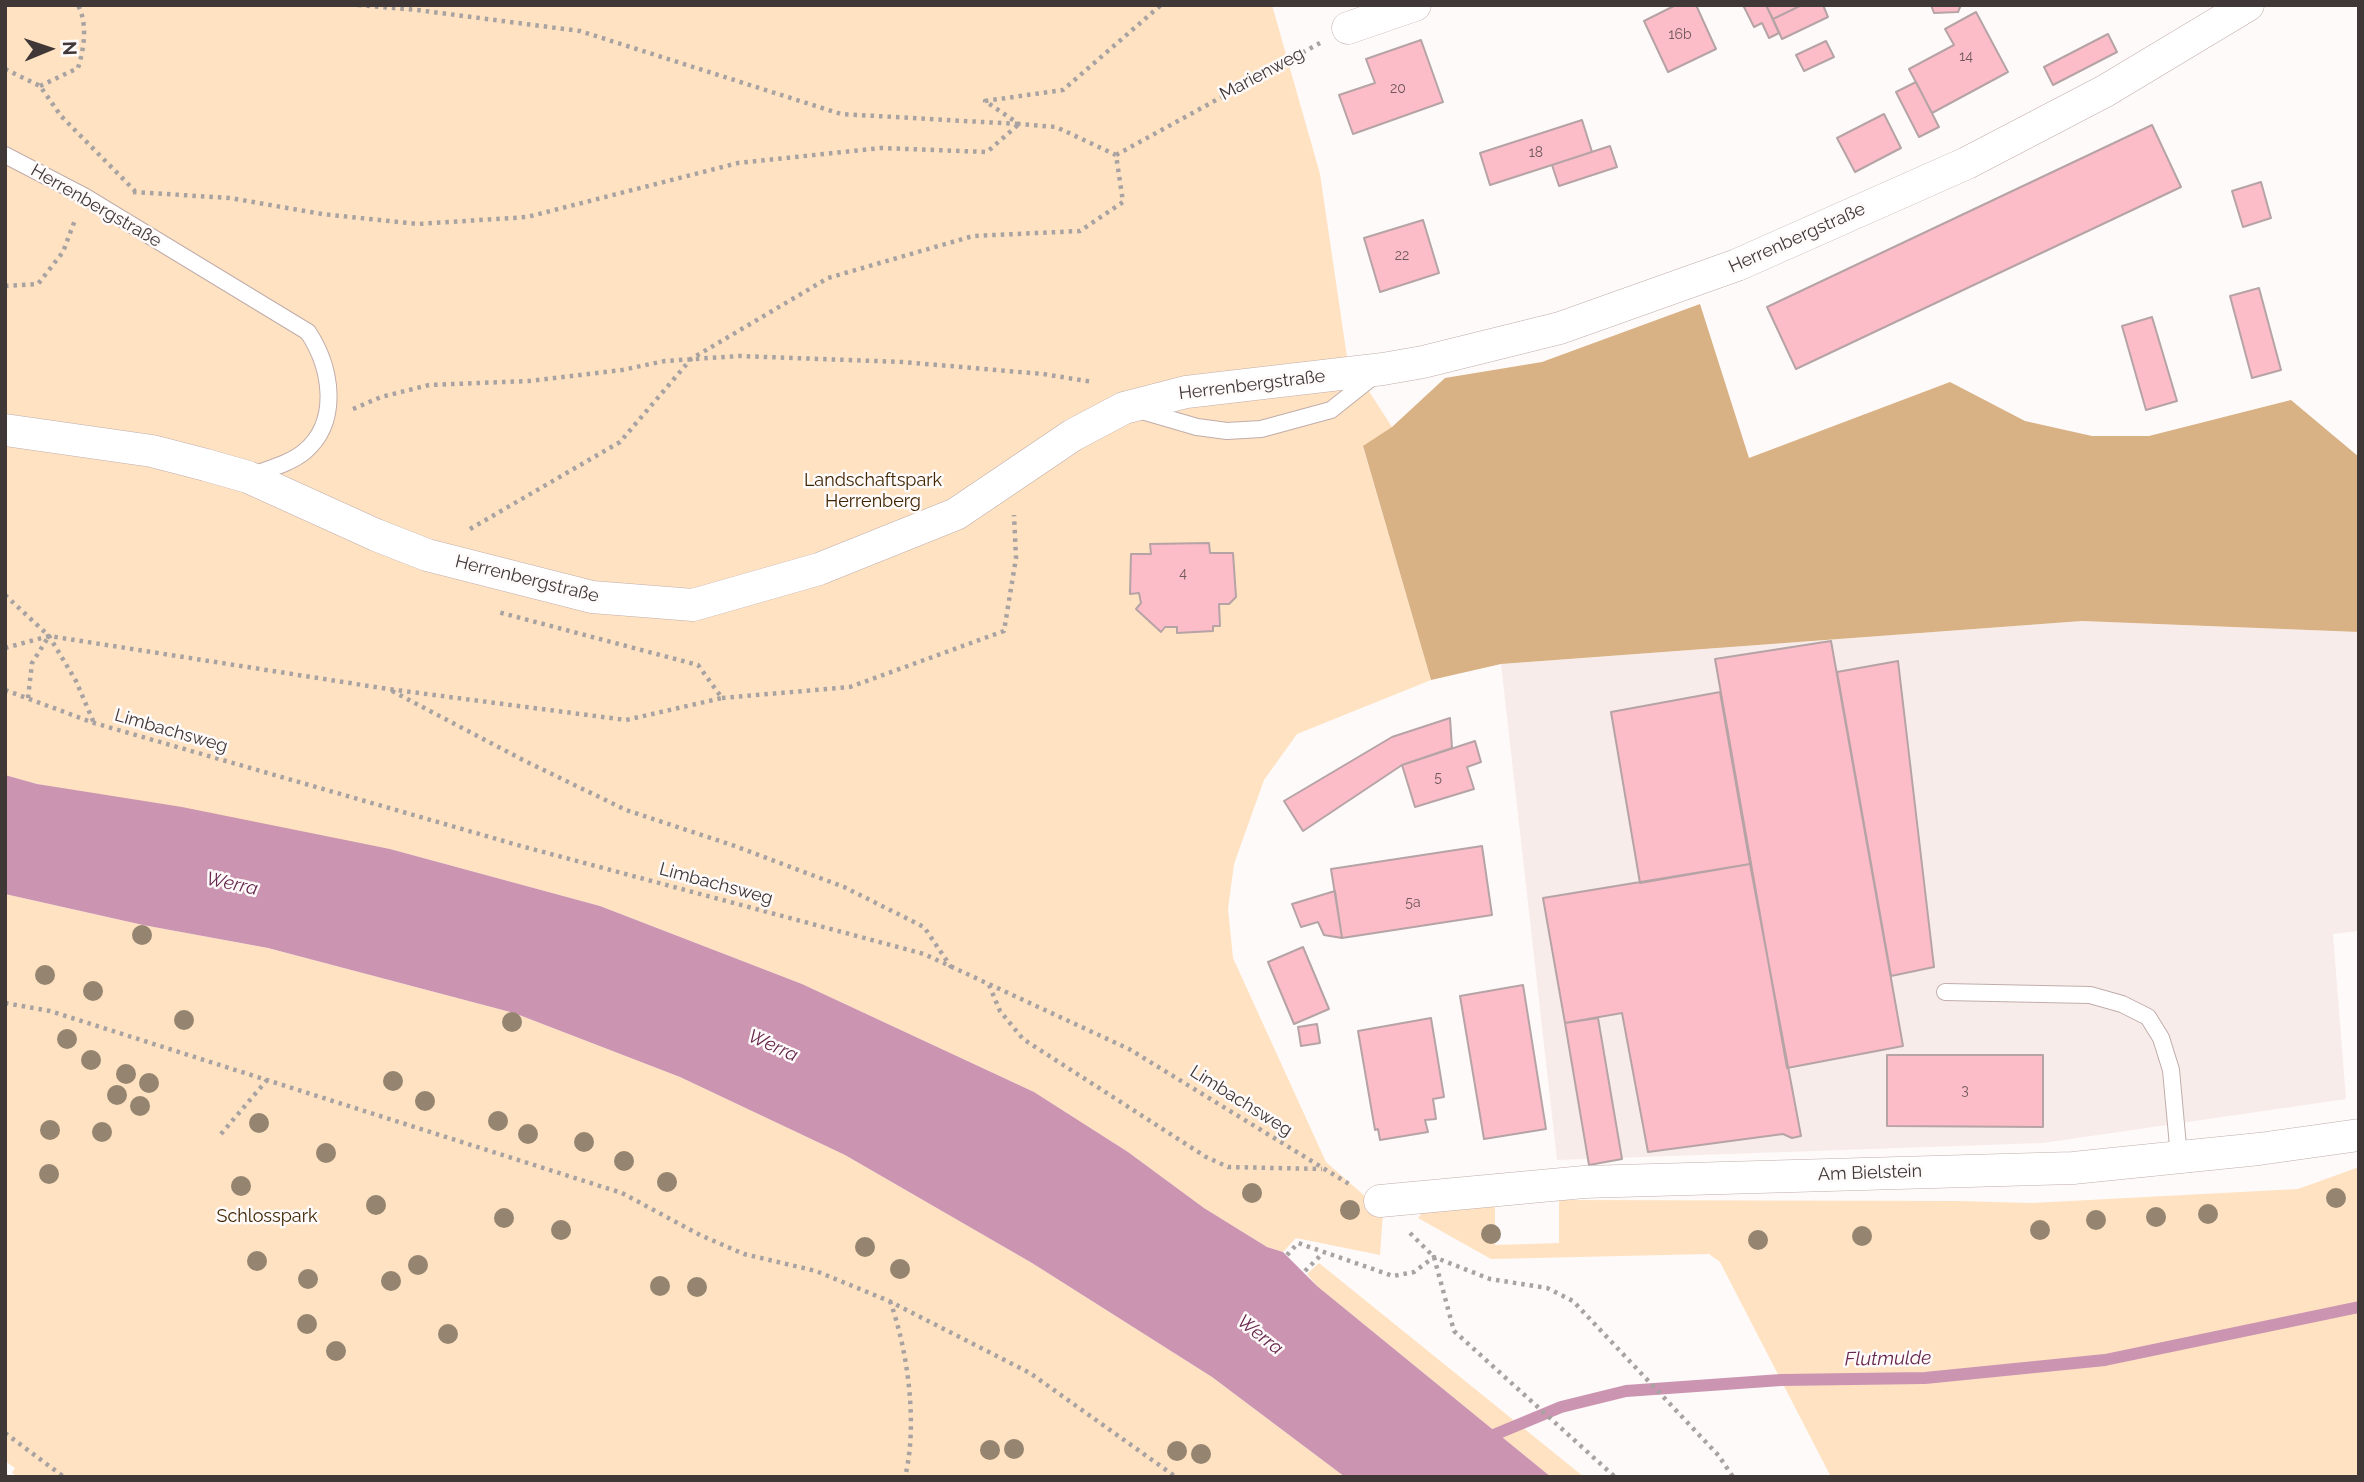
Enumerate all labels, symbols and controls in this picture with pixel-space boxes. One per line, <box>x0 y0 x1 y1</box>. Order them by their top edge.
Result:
north arrow <box>14 14 84 84</box>
house number: 16b <box>1668 27 1692 43</box>
text: N <box>59 41 81 56</box>
street label: Marienweg <box>1216 43 1308 105</box>
house number: 14 <box>1959 49 1973 65</box>
house number: 20 <box>1390 81 1406 97</box>
house number: 18 <box>1529 145 1543 161</box>
street label: Herrenbergstraße <box>27 160 165 252</box>
street label: Herrenbergstraße <box>1725 198 1869 278</box>
house number: 22 <box>1395 248 1409 264</box>
street label: Herrenbergstraße <box>1178 365 1326 405</box>
park label: Landschaftspark Herrenberg <box>804 470 942 512</box>
street label: Herrenbergstraße <box>453 551 601 607</box>
house number: 4 <box>1179 566 1187 582</box>
street label: Limbachsweg <box>112 705 230 757</box>
house number: 5 <box>1434 770 1442 786</box>
street label: Limbachsweg <box>657 858 775 910</box>
water label: Werra <box>204 867 260 901</box>
house number: 5a <box>1405 895 1421 911</box>
water label: Werra <box>745 1025 801 1067</box>
street label: Limbachsweg <box>1186 1061 1296 1141</box>
house number: 3 <box>1961 1083 1969 1099</box>
street label: Am Bielstein <box>1818 1160 1922 1186</box>
park label: Schlosspark <box>216 1206 318 1228</box>
water label: Werra <box>1232 1310 1288 1360</box>
water label: Flutmulde <box>1844 1347 1932 1371</box>

